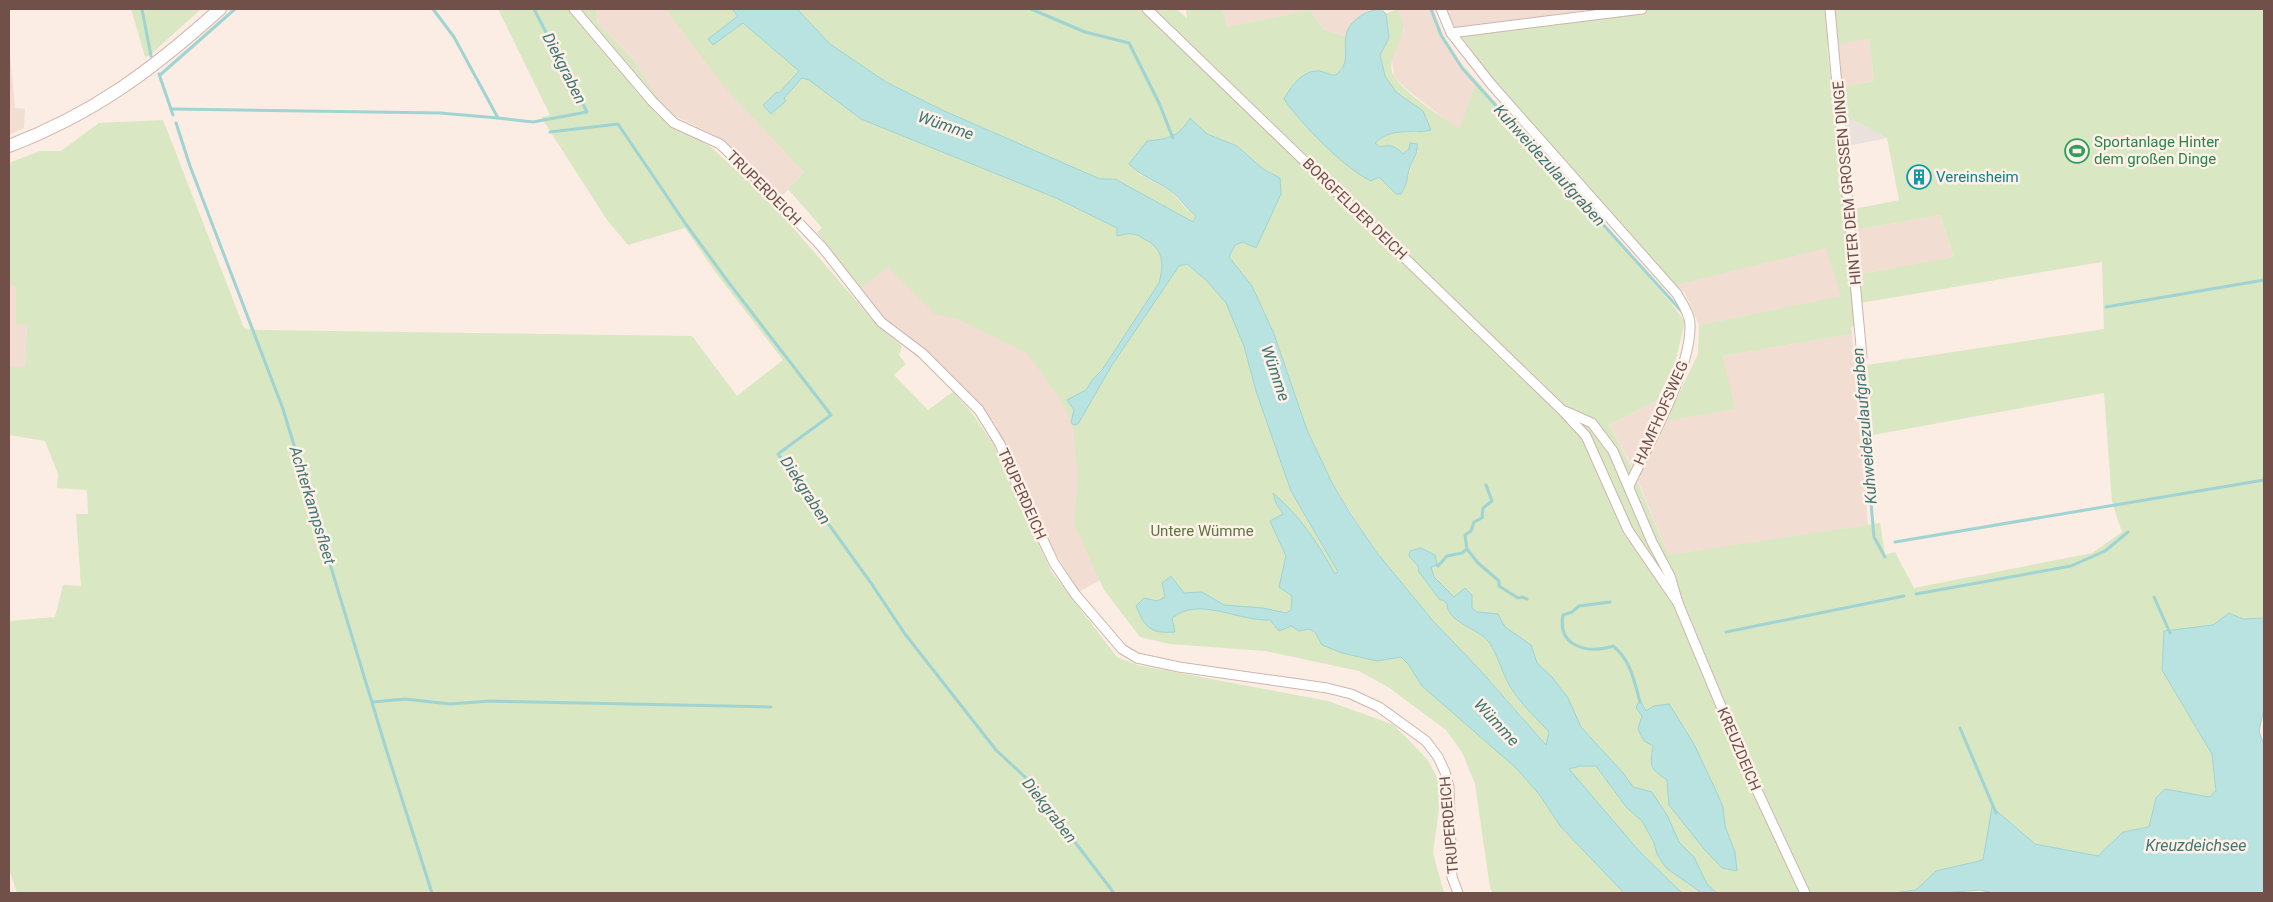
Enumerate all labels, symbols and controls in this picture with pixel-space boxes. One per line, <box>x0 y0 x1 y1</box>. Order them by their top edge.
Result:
water label: Diekgraben <box>538 29 591 107</box>
street label: HINTER DEM GROSSEN DINGE <box>1829 80 1865 286</box>
water label: Kuhweidezulaufgraben <box>1490 101 1609 230</box>
water label: Wümme <box>916 107 976 144</box>
place label: Sportanlage Hinter dem großen Dinge <box>2094 133 2219 168</box>
sports icon: Sportanlage Hinter dem großen Dinge <box>2064 138 2090 164</box>
street label: TRUPERDEICH <box>723 147 805 229</box>
street label: BORGFELDER DEICH <box>1299 154 1411 264</box>
building icon: Vereinsheim <box>1906 164 1932 190</box>
place label: Vereinsheim <box>1936 168 2019 186</box>
water label: Wümme <box>1257 343 1294 403</box>
water label: Kuhweidezulaufgraben <box>1848 347 1881 505</box>
street label: HAMFHOFSWEG <box>1630 358 1692 468</box>
water label: Achterkampsfleet <box>285 443 340 567</box>
street label: TRUPERDEICH <box>994 446 1050 542</box>
water label: Diekgraben <box>777 453 835 528</box>
park label: Untere Wümme <box>1150 522 1254 540</box>
water label: Wümme <box>1470 695 1523 750</box>
street label: KREUZDEICH <box>1713 705 1765 793</box>
water label: Diekgraben <box>1018 774 1081 847</box>
street label: TRUPERDEICH <box>1436 775 1462 875</box>
water label: Kreuzdeichsee <box>2145 836 2247 855</box>

